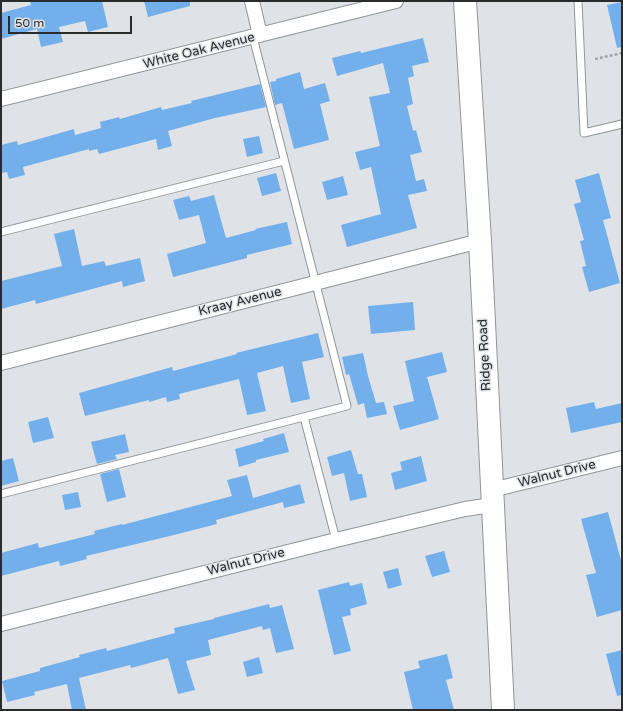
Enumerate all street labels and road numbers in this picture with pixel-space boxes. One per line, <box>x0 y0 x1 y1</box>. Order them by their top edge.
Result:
street label: White Oak Avenue <box>141 30 257 72</box>
street label: Kraay Avenue <box>197 284 283 320</box>
street label: Ridge Road <box>475 318 495 392</box>
street label: Walnut Drive <box>517 457 597 491</box>
street label: Walnut Drive <box>206 545 286 579</box>

